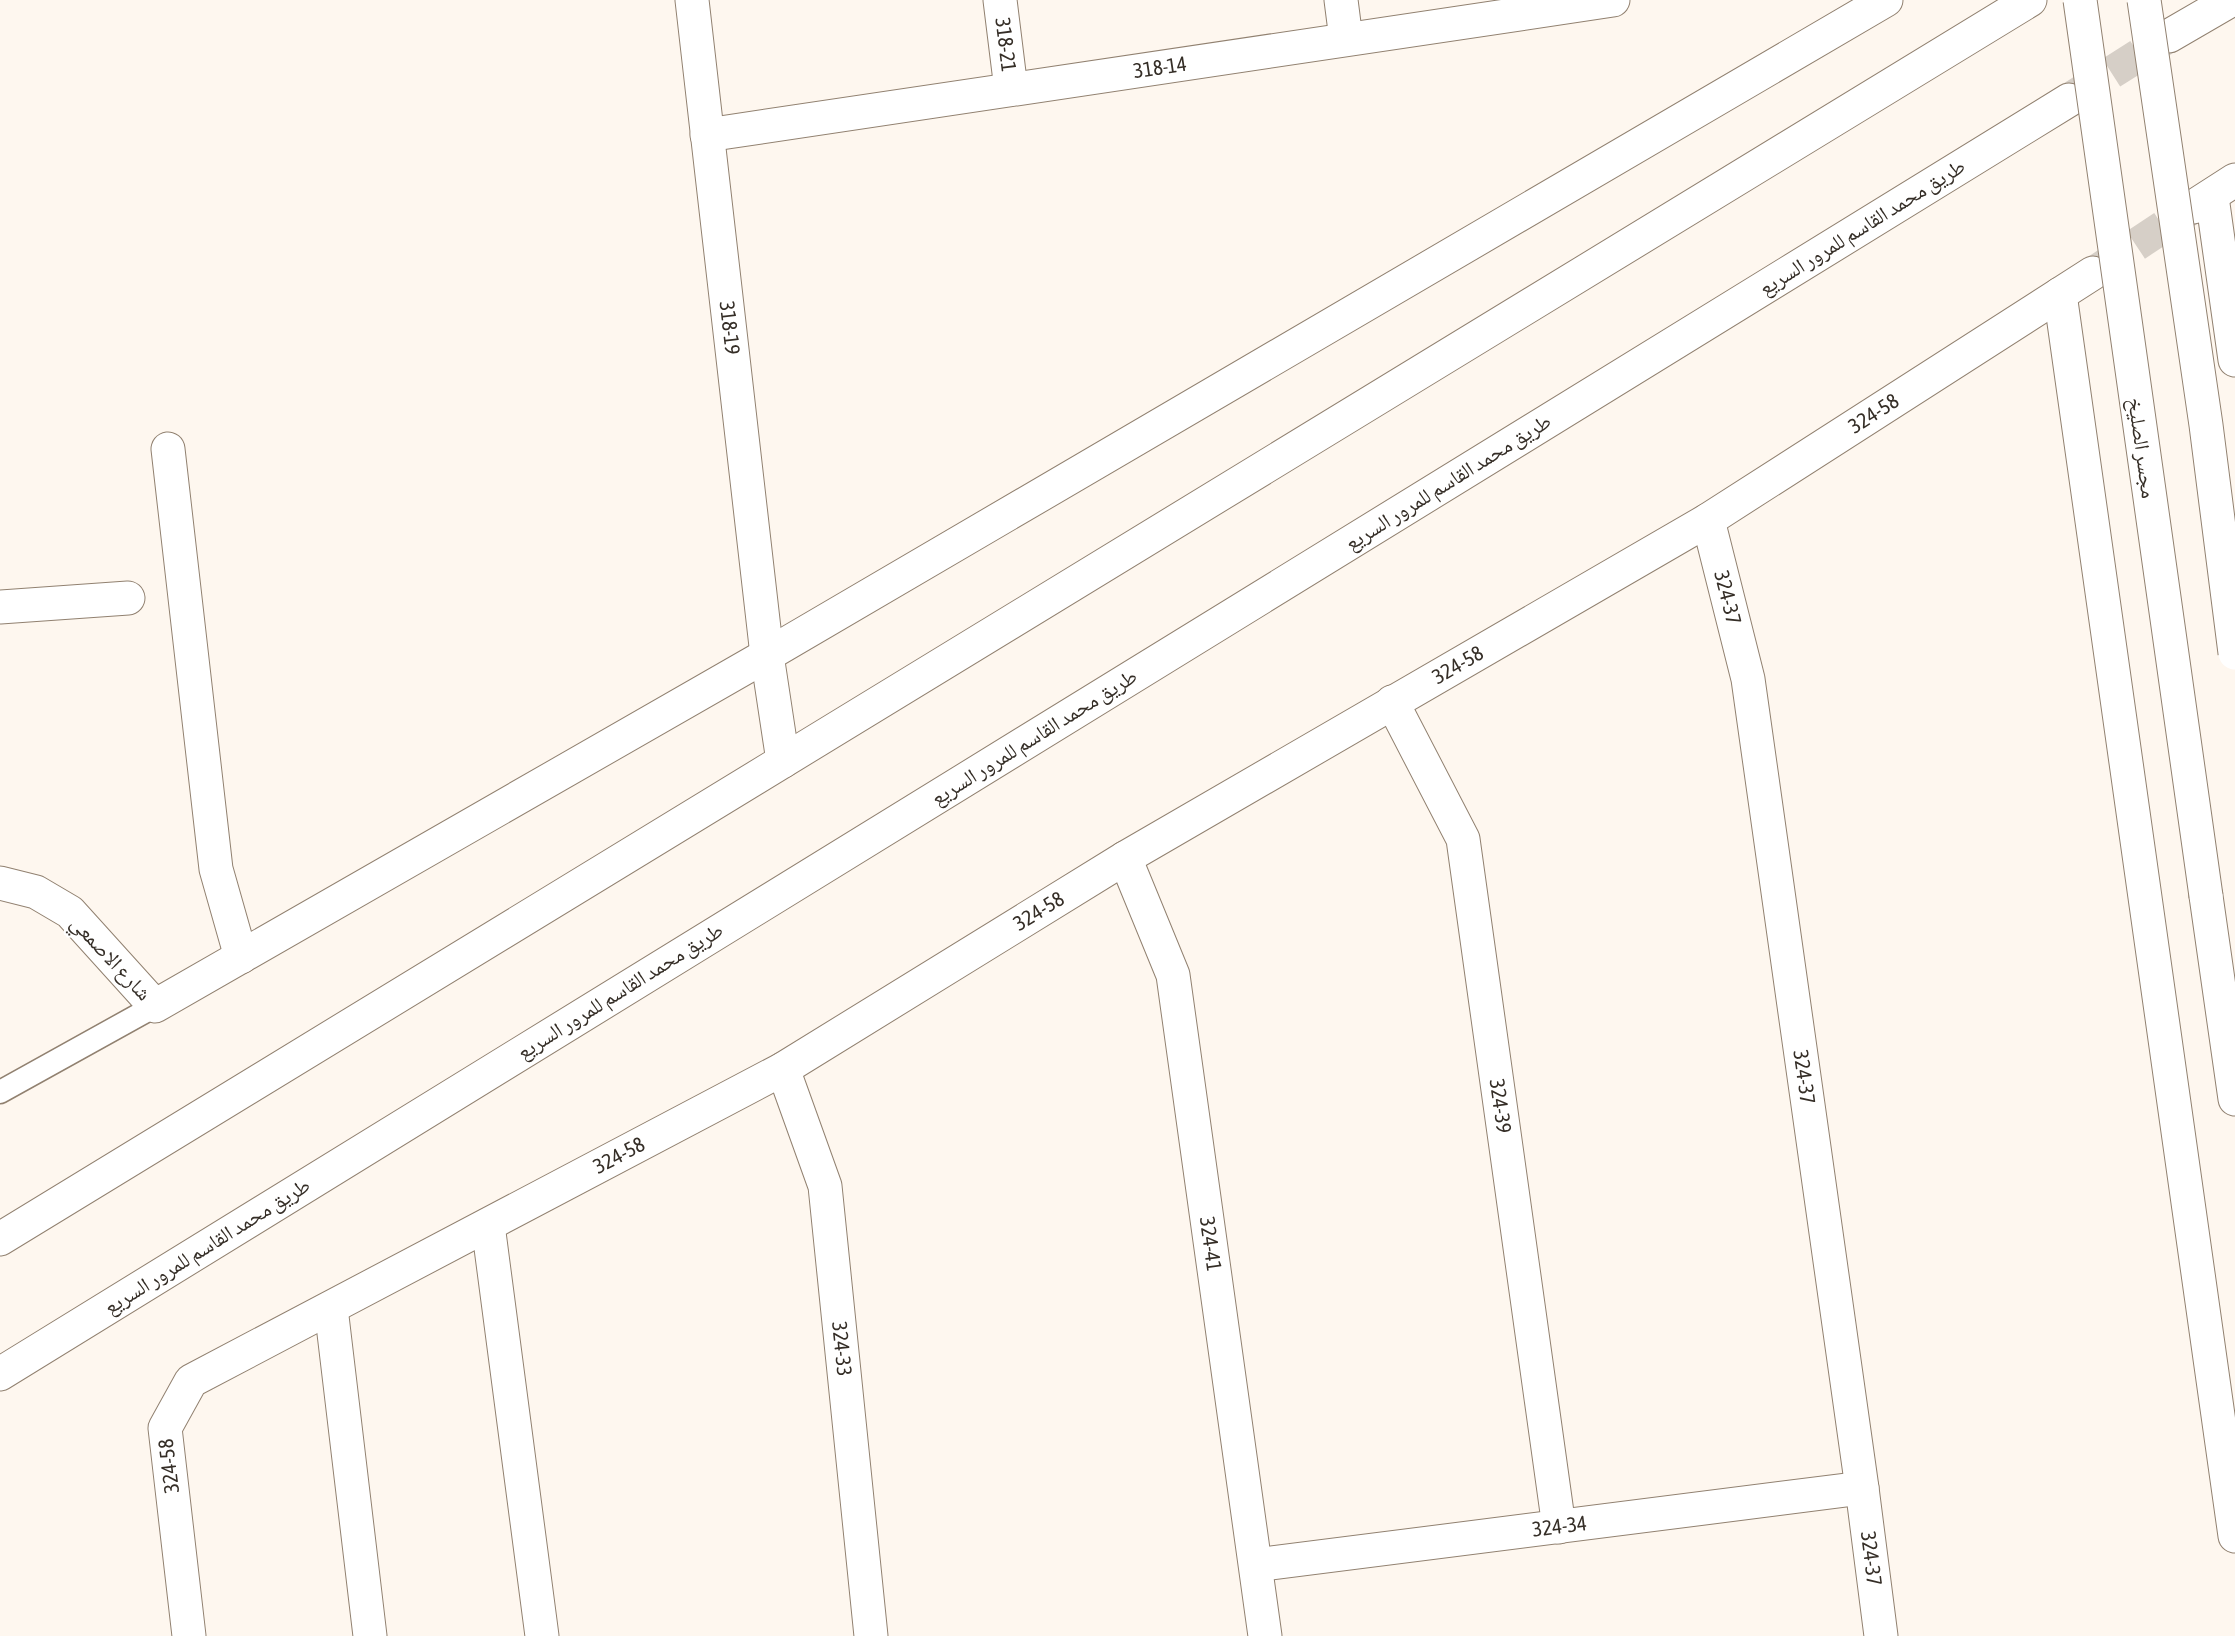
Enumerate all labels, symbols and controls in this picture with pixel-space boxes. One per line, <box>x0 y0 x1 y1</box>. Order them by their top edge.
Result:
street label: 318-21 <box>991 16 1022 73</box>
street label: 318-14 <box>1132 51 1188 82</box>
street label: طريق محمد القاسم للمرور السريع <box>1754 153 1970 302</box>
street label: 318-19 <box>716 300 746 356</box>
street label: 324-58 <box>1844 388 1903 438</box>
street label: مجسر الصليخ <box>2122 396 2162 500</box>
street label: طريق محمد القاسم للمرور السريع <box>1340 408 1556 557</box>
street label: 324-37 <box>1710 568 1747 627</box>
street label: 324-58 <box>1428 640 1487 688</box>
street label: طريق محمد القاسم للمرور السريع <box>926 663 1142 812</box>
street label: 324-58 <box>1009 886 1068 935</box>
street label: شارع الاصمعي <box>63 910 157 1008</box>
street label: طريق محمد القاسم للمرور السريع <box>512 917 728 1066</box>
street label: 324-37 <box>1789 1048 1821 1106</box>
street label: 324-39 <box>1486 1077 1517 1135</box>
street label: 324-58 <box>589 1131 648 1178</box>
street label: طريق محمد القاسم للمرور السريع <box>99 1172 315 1321</box>
street label: 324-41 <box>1196 1215 1227 1273</box>
street label: 324-33 <box>828 1320 857 1377</box>
street label: 324-58 <box>153 1437 183 1495</box>
street label: 324-34 <box>1531 1510 1588 1541</box>
street label: 324-37 <box>1857 1530 1887 1587</box>

